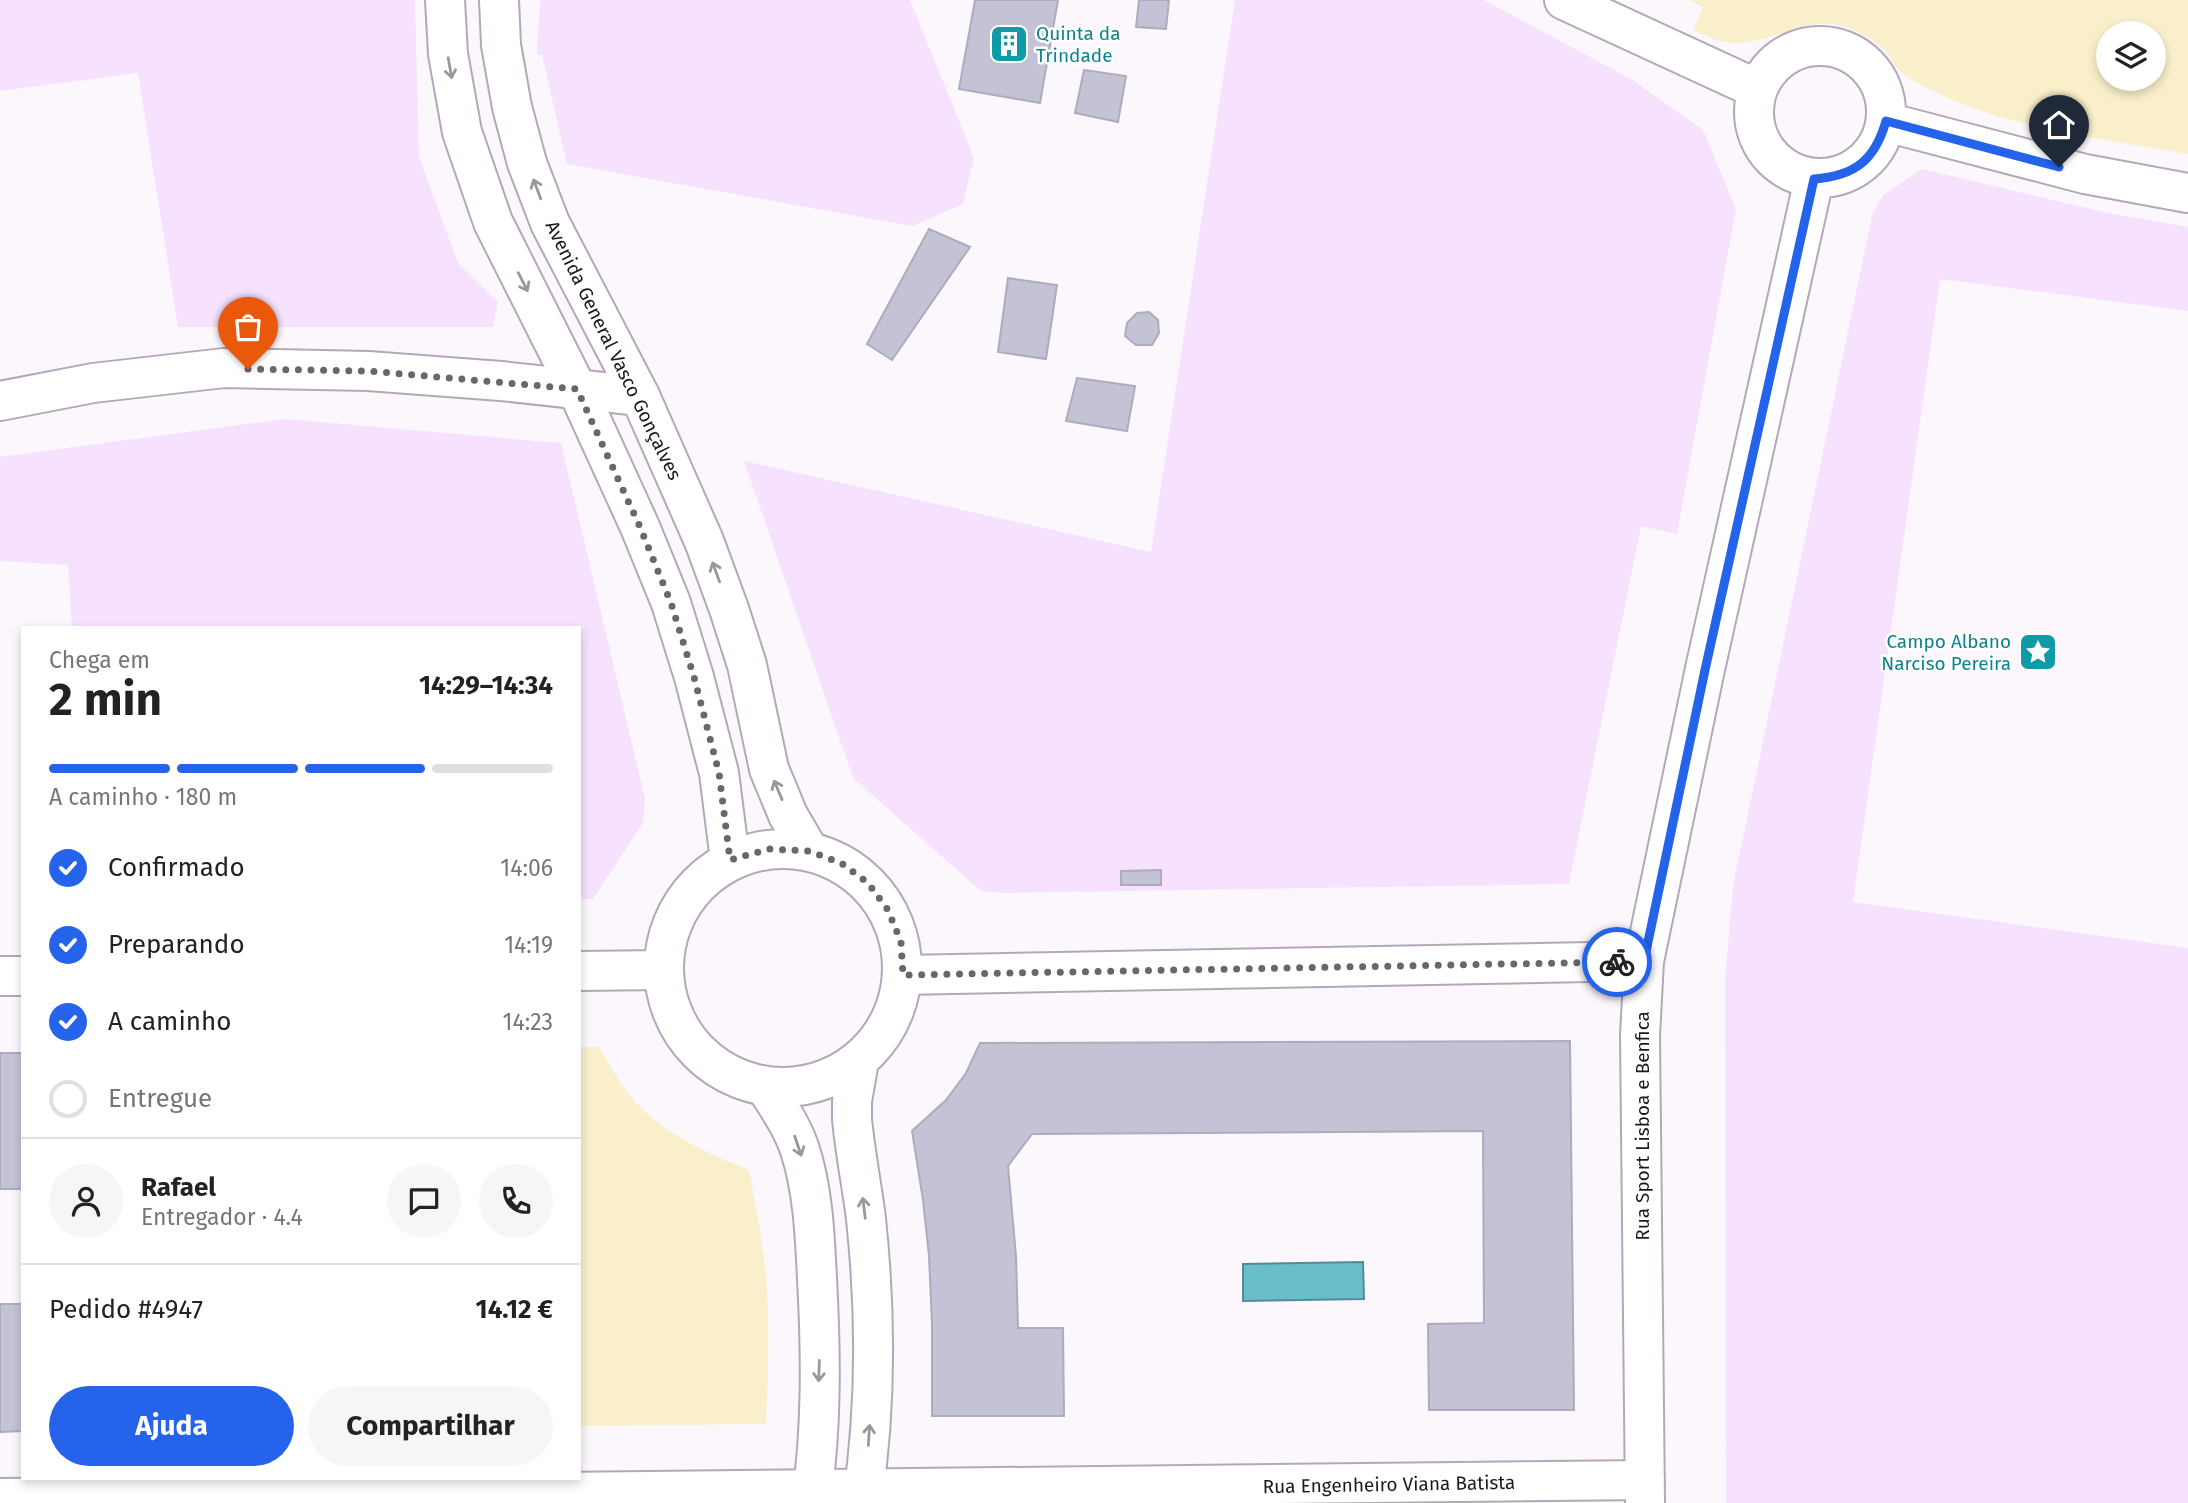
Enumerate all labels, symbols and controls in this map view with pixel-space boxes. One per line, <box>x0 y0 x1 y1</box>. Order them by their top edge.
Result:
map controls <box>2096 21 2166 91</box>
button: layers <box>2096 21 2166 91</box>
place label: Quinta da Trindade <box>1036 22 1120 67</box>
building icon: Quinta da Trindade <box>988 23 1030 65</box>
one-way arrow <box>444 56 457 79</box>
pin <box>2029 95 2089 167</box>
icon: home <box>2040 106 2078 144</box>
one-way arrow <box>530 178 543 200</box>
street label: Avenida General Vasco Gonçalves <box>541 217 687 484</box>
one-way arrow <box>517 271 531 292</box>
pin <box>218 297 278 369</box>
icon: bag <box>229 308 267 346</box>
one-way arrow <box>708 562 721 584</box>
place label: Campo Albano Narciso Pereira <box>1881 630 2011 675</box>
place icon: Campo Albano Narciso Pereira <box>2017 631 2059 673</box>
text: Chega em <box>49 646 150 674</box>
text: 14:29–14:34 <box>419 670 553 701</box>
text: 2 min <box>49 672 162 727</box>
one-way arrow <box>771 780 784 802</box>
text: A caminho · 180 m <box>49 783 237 811</box>
icon: check <box>49 849 87 887</box>
text: Confirmado <box>108 852 245 883</box>
text: 14:06 <box>500 854 553 882</box>
icon: check <box>49 926 87 964</box>
courier <box>1582 927 1652 997</box>
text: Preparando <box>108 929 245 960</box>
text: 14:19 <box>504 931 553 959</box>
icon: bike <box>1598 943 1636 981</box>
icon: check <box>49 1003 87 1041</box>
text: A caminho <box>108 1006 231 1037</box>
text: 14:23 <box>503 1008 553 1036</box>
street label: Rua Sport Lisboa e Benfica <box>1631 1011 1654 1241</box>
text: Entregue <box>108 1083 212 1114</box>
one-way arrow <box>793 1134 805 1156</box>
button: person <box>49 1164 123 1238</box>
button: chat <box>387 1164 461 1238</box>
button: phone <box>479 1164 553 1238</box>
text: Rafael <box>141 1172 216 1203</box>
one-way arrow <box>858 1197 871 1220</box>
text: Entregador · 4.4 <box>141 1203 303 1231</box>
text: Pedido #4947 <box>49 1294 203 1325</box>
text: 14.12 € <box>476 1294 553 1325</box>
one-way arrow <box>813 1360 826 1383</box>
button: Ajuda <box>49 1386 294 1466</box>
button: Compartilhar <box>308 1386 553 1466</box>
one-way arrow <box>863 1424 876 1447</box>
street label: Rua Engenheiro Viana Batista <box>1262 1471 1516 1498</box>

